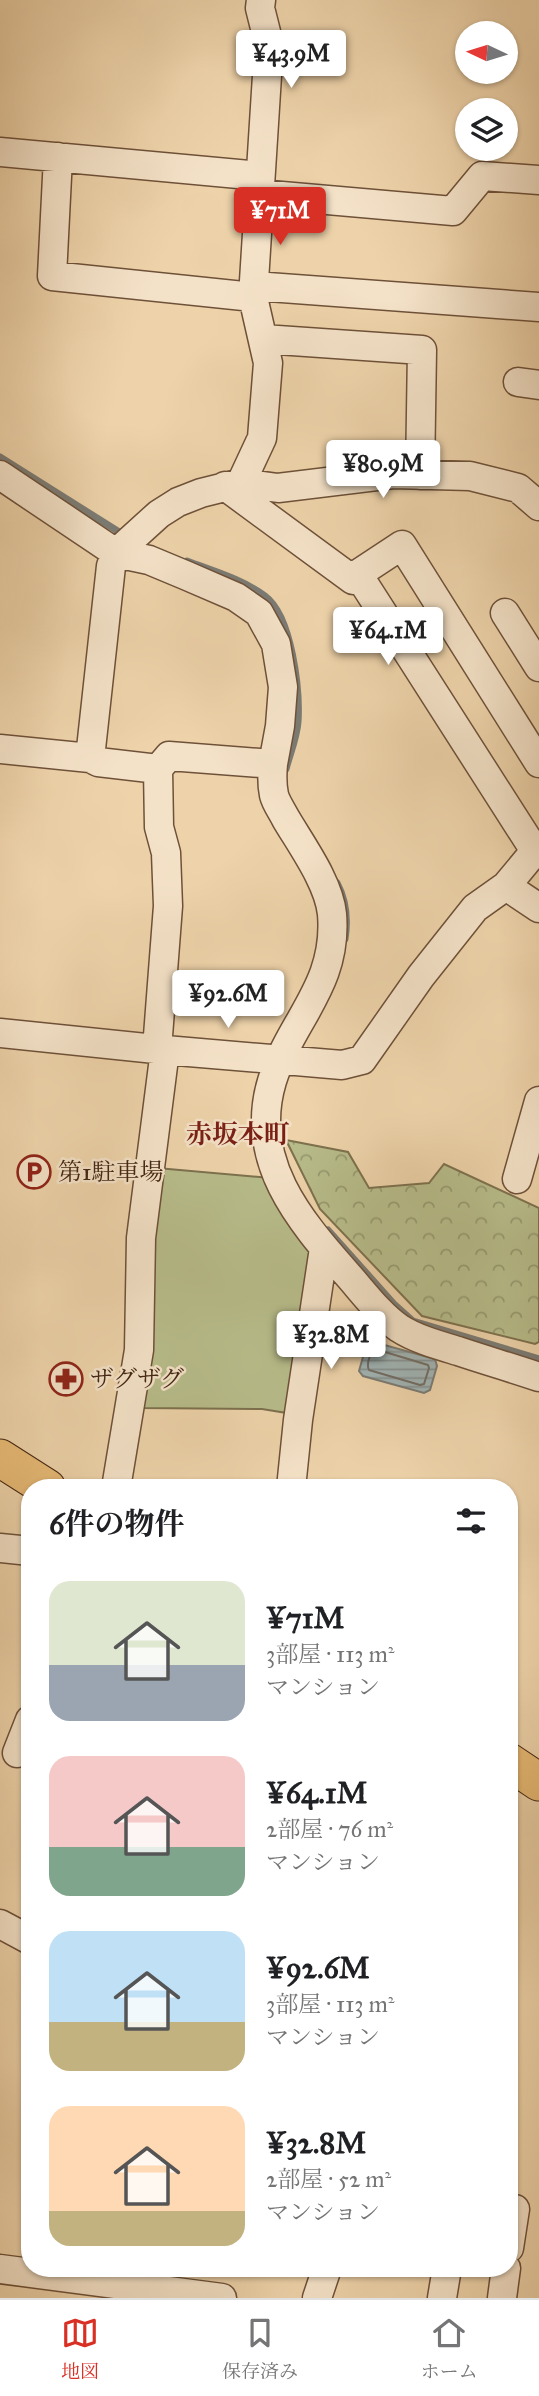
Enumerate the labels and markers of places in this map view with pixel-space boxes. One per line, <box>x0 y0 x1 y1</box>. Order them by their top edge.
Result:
pin: ¥43.9M <box>234 31 348 90</box>
pin: ¥71M <box>239 188 321 247</box>
pin: ¥80.9M <box>326 440 440 500</box>
pin: ¥64.1M <box>331 608 445 667</box>
pin: ¥92.6M <box>171 970 285 1030</box>
parking icon: 第1駐車場 <box>15 1153 53 1191</box>
place label: 第1駐車場 <box>58 1157 163 1187</box>
pin: ¥32.8M <box>274 1312 388 1371</box>
pharmacy icon: ザグザグ <box>47 1360 85 1398</box>
place label: ザグザグ <box>90 1364 184 1394</box>

